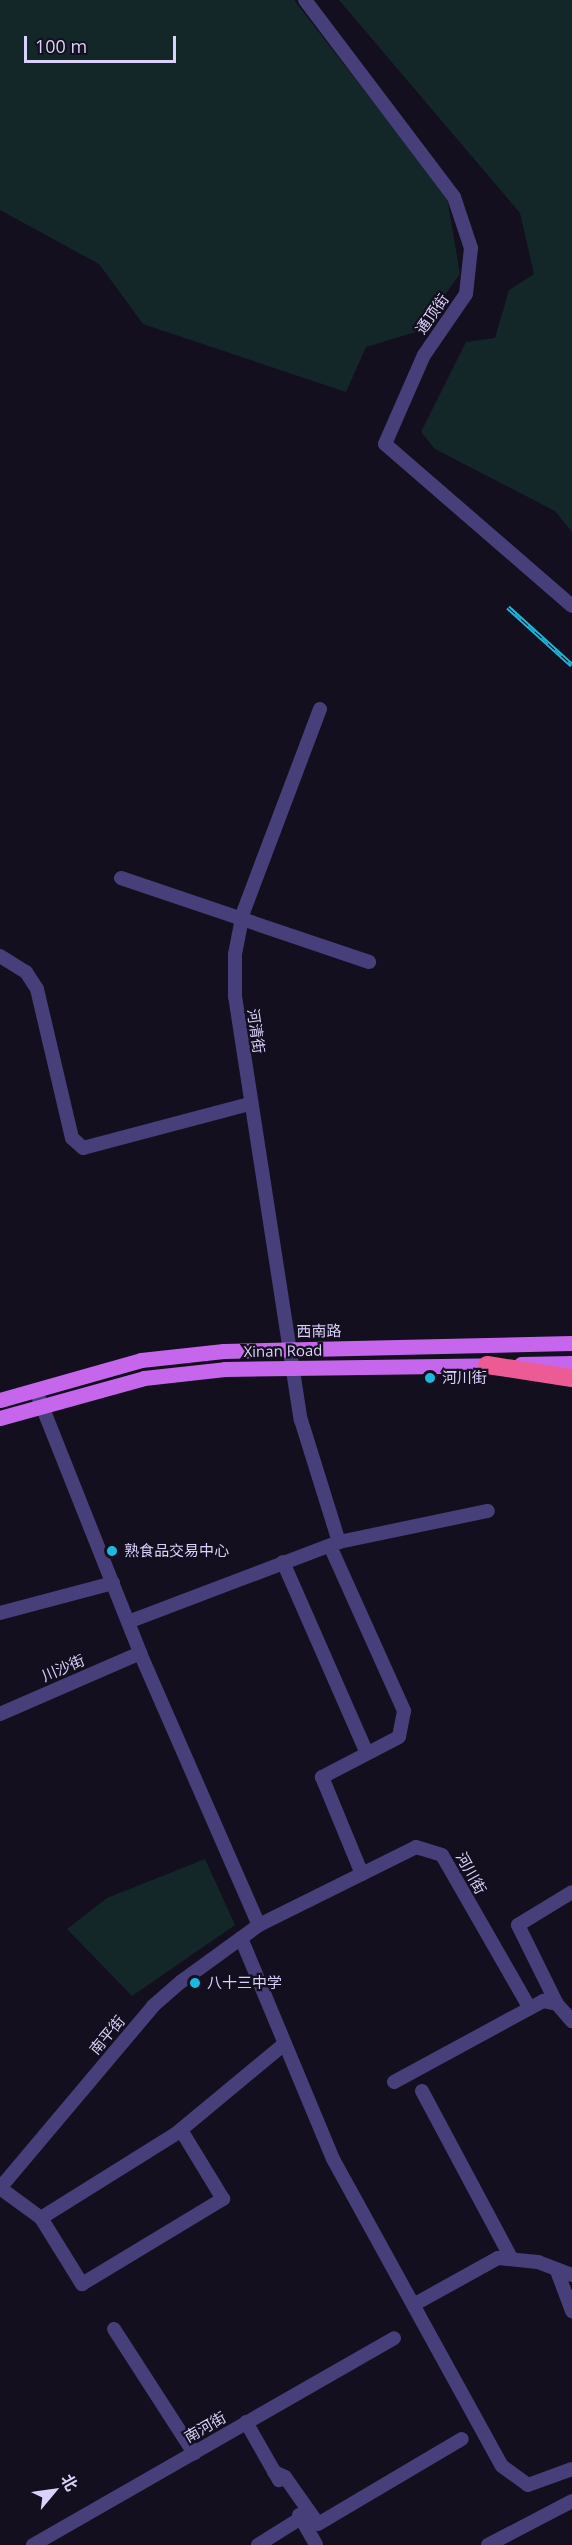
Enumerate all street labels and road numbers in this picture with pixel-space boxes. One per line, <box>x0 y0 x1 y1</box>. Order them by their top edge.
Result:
street label: 通顶街 <box>412 290 452 338</box>
street label: 河清街 <box>244 1007 268 1055</box>
street label: 西南路 <box>296 1322 342 1340</box>
street label: Xinan Road <box>243 1341 323 1361</box>
street label: 川沙街 <box>39 1651 87 1685</box>
street label: 河川街 <box>452 1849 490 1897</box>
street label: 南平街 <box>86 2012 128 2058</box>
street label: 南河街 <box>181 2408 229 2446</box>

